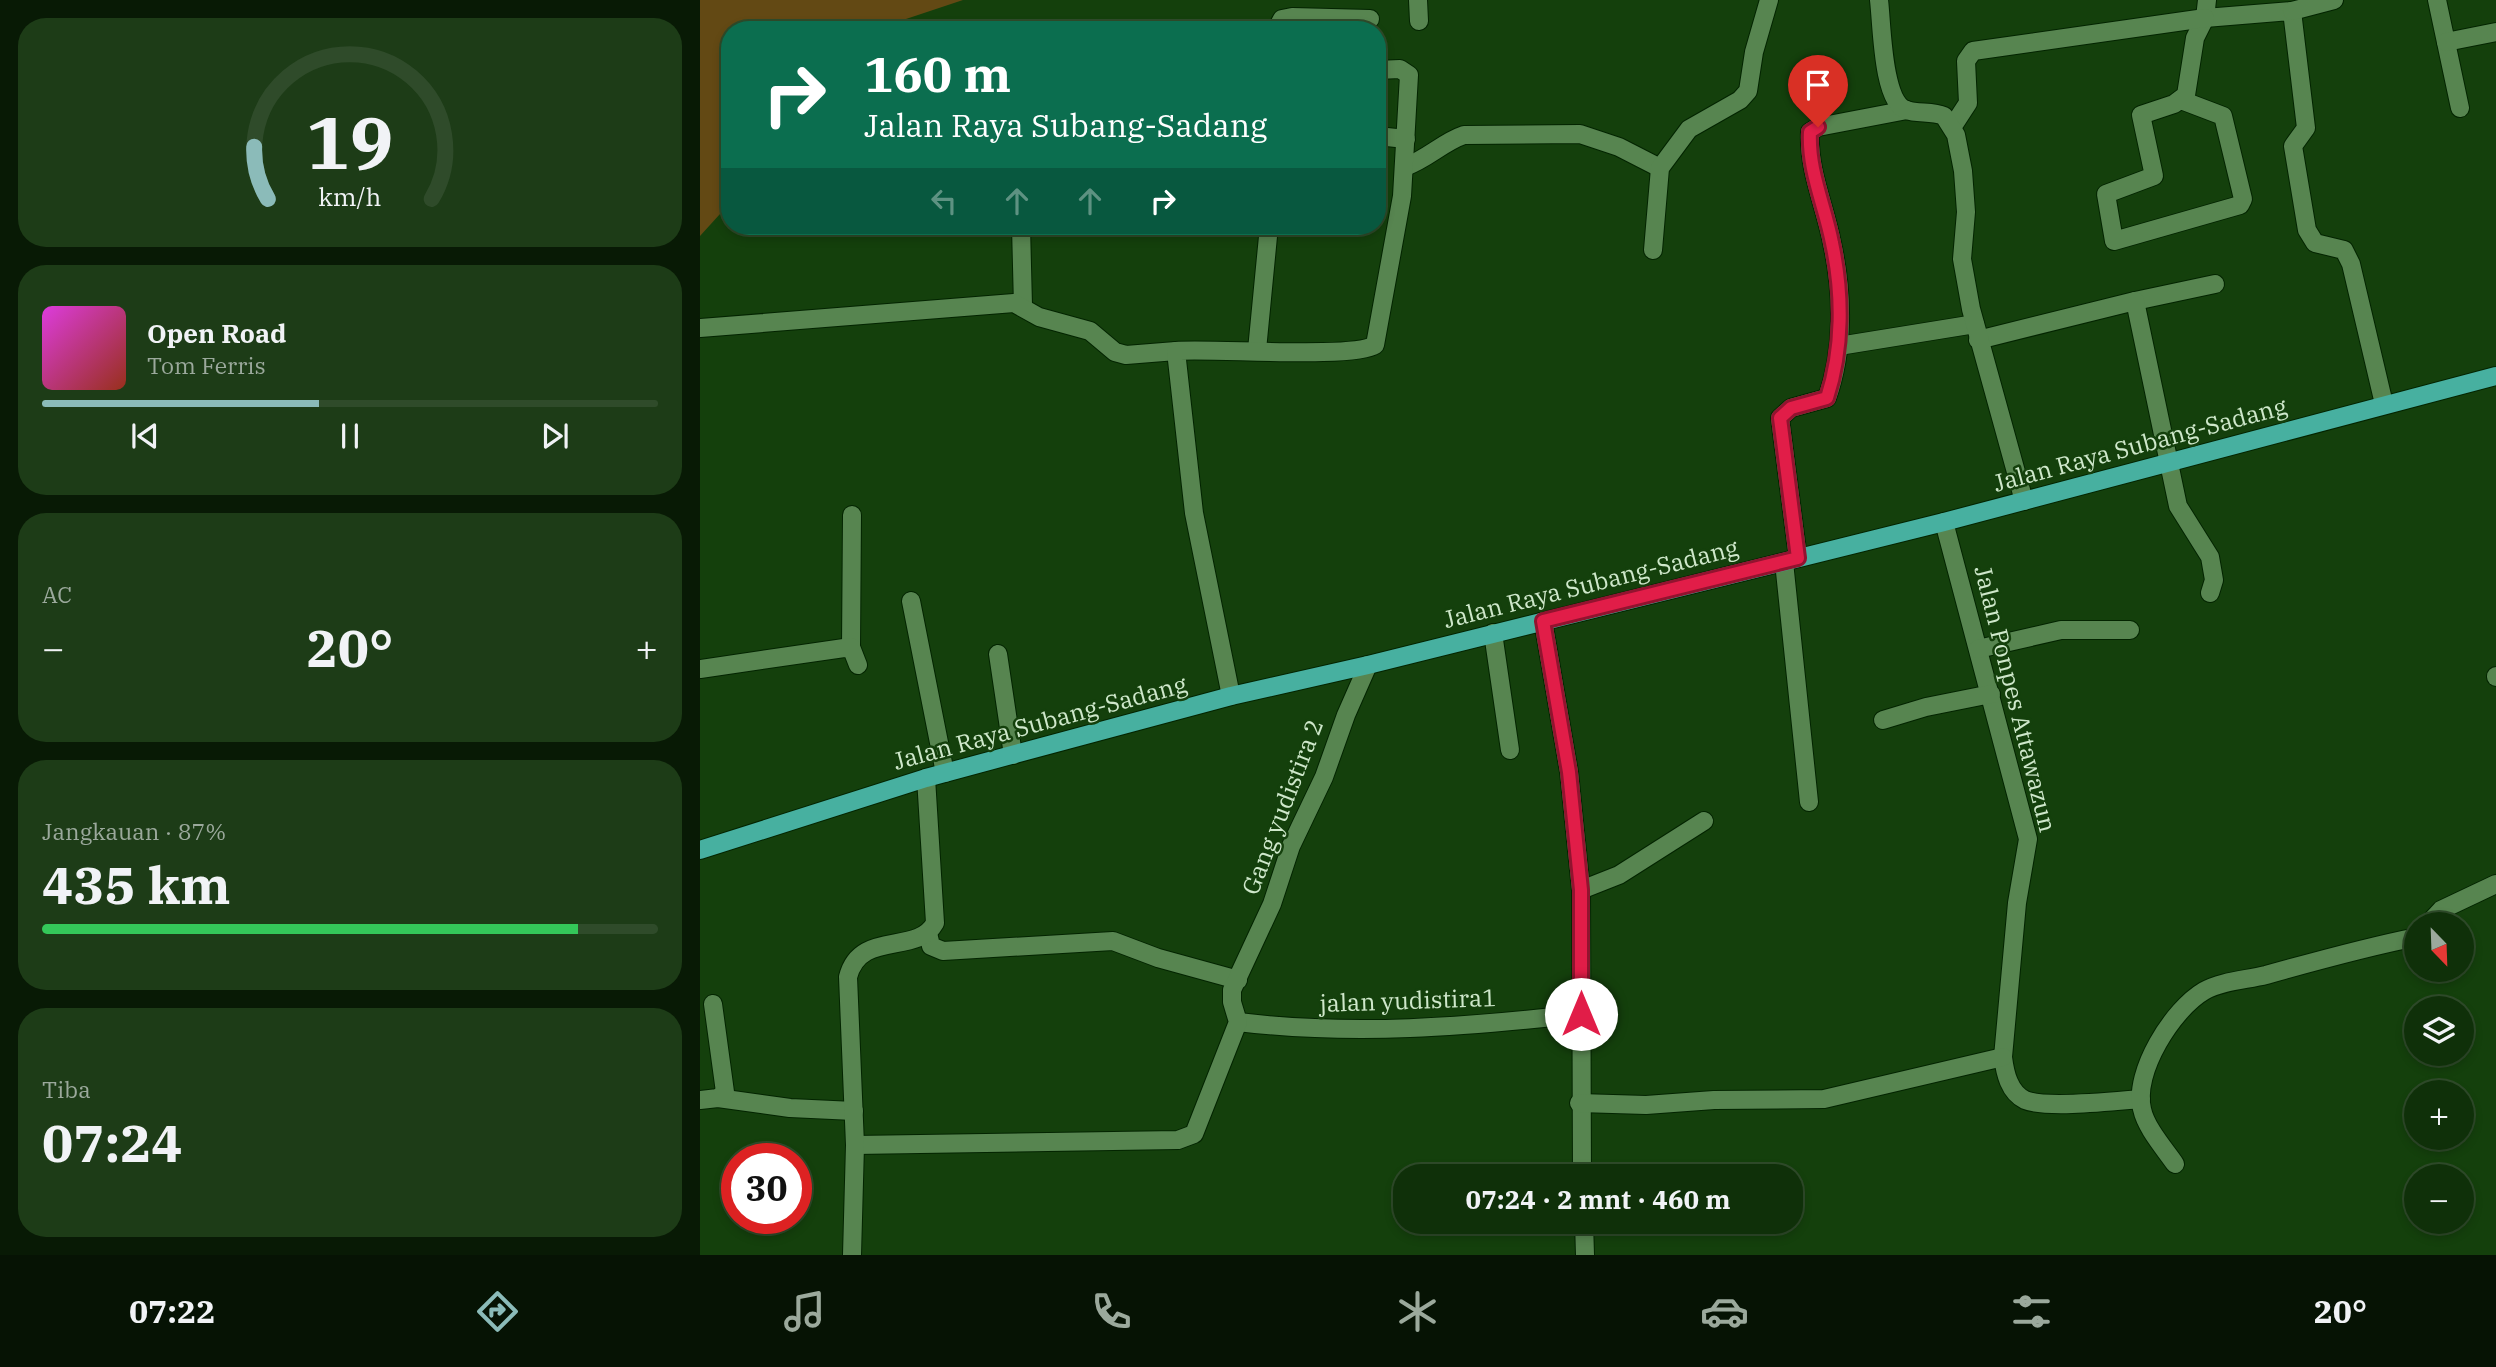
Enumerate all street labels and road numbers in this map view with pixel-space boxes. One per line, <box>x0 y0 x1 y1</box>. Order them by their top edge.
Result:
street label: Jalan Raya Subang-Sadang <box>1989 389 2290 499</box>
street label: Jalan Raya Subang-Sadang <box>1440 531 1741 635</box>
street label: Jalan Ponpes Attawazun <box>1967 562 2065 835</box>
street label: Jalan Raya Subang-Sadang <box>889 667 1190 777</box>
street label: Gang yudistira 2 <box>1234 714 1330 899</box>
street label: jalan yudistira1 <box>1318 981 1497 1019</box>

